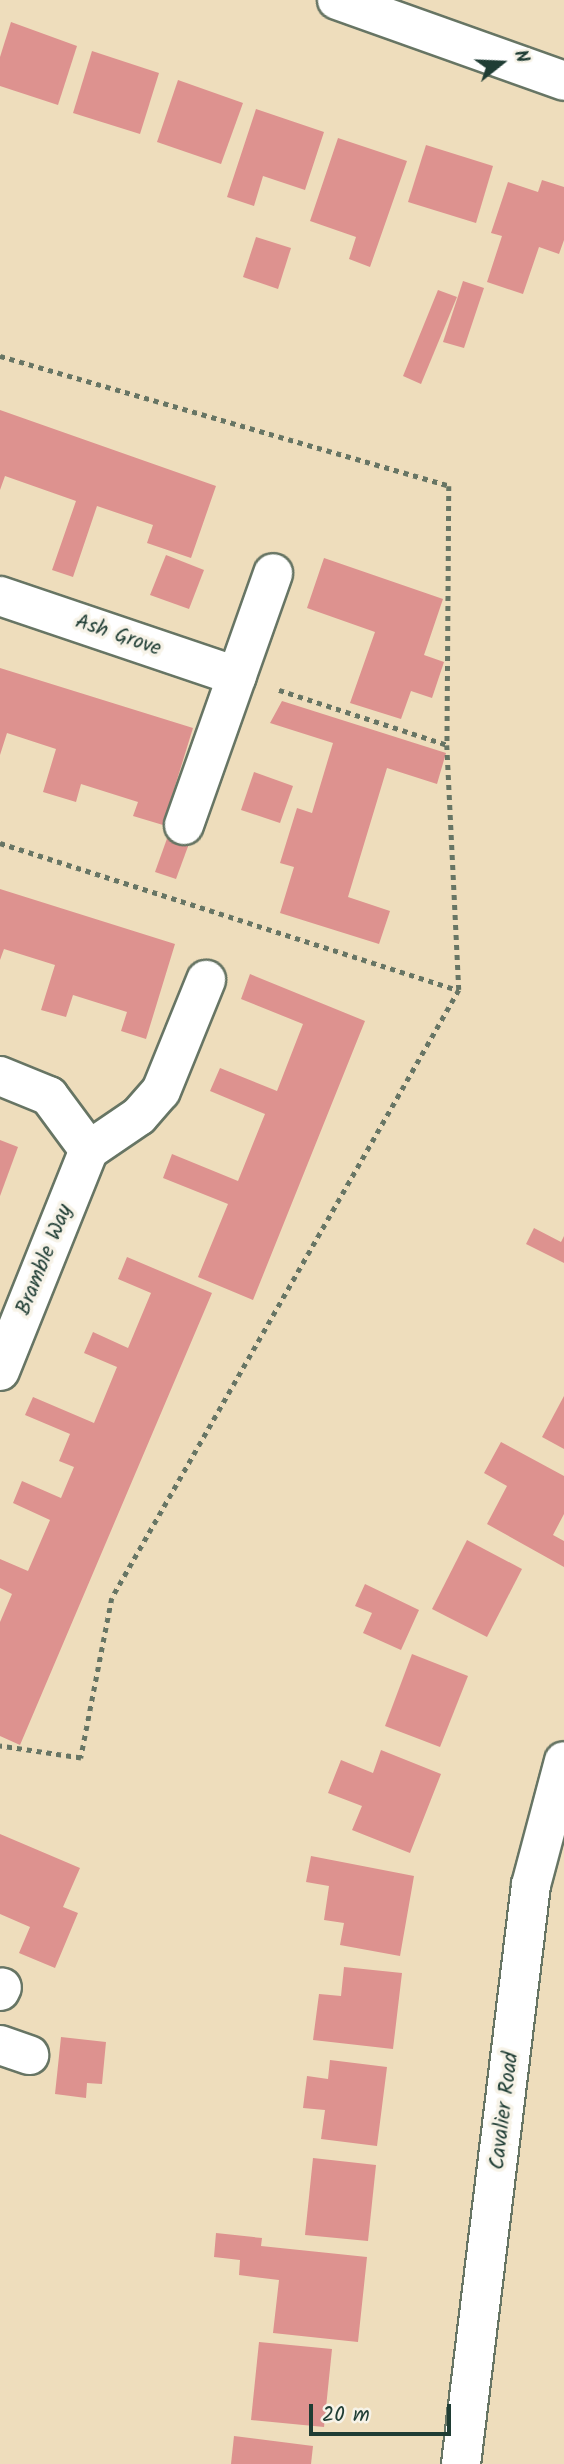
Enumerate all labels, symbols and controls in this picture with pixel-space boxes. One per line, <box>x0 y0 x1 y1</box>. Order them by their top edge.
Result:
north arrow <box>466 28 536 98</box>
text: N <box>505 46 537 67</box>
street label: Ash Grove <box>72 610 164 662</box>
street label: Bramble Way <box>11 1201 79 1319</box>
street label: Cavalier Road <box>485 2051 525 2171</box>
scale bar <box>312 2390 454 2434</box>
text: 20 m <box>322 2399 370 2432</box>

